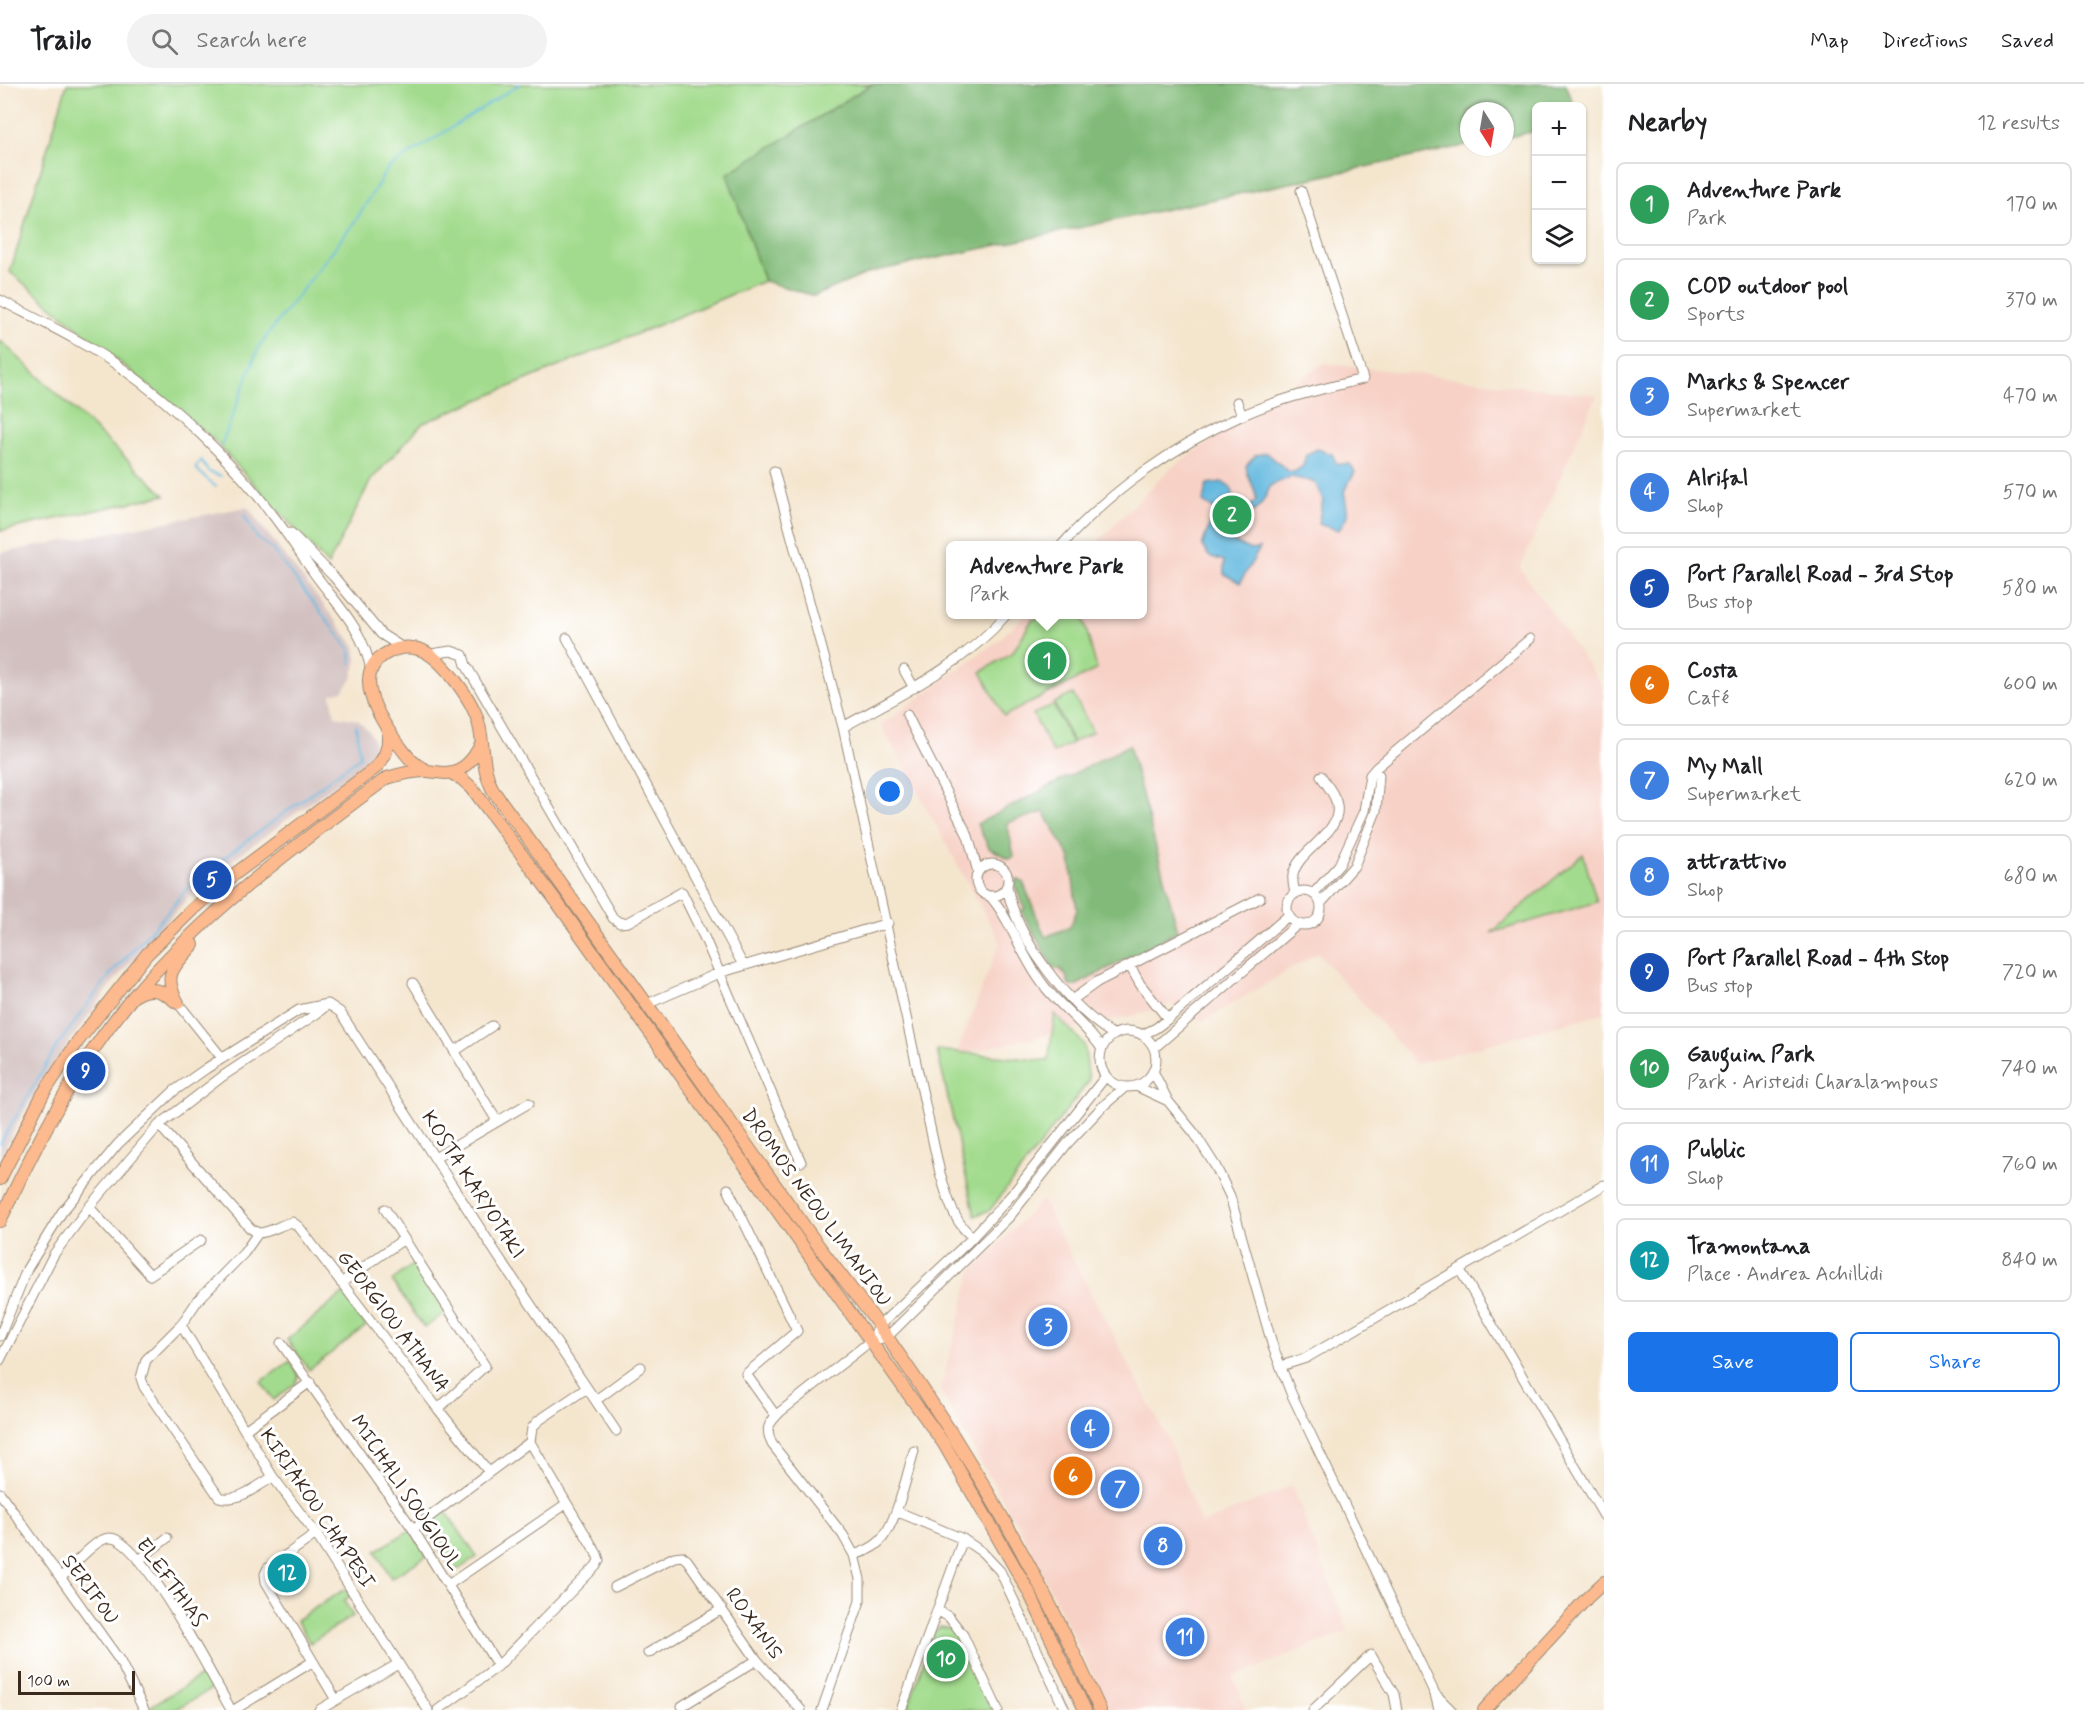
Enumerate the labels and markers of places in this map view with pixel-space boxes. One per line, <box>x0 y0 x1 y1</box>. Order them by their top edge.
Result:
pin: 2 <box>1212 492 1252 538</box>
pin: 1 <box>1028 638 1066 684</box>
pin: 5 <box>192 858 232 902</box>
pin: 9 <box>66 1048 106 1094</box>
pin: 3 <box>1028 1304 1068 1350</box>
pin: 4 <box>1070 1406 1110 1452</box>
pin: 6 <box>1054 1454 1092 1498</box>
pin: 7 <box>1100 1466 1140 1512</box>
pin: 8 <box>1144 1524 1182 1568</box>
pin: 12 <box>268 1550 306 1596</box>
pin: 11 <box>1166 1614 1204 1660</box>
pin: 10 <box>926 1636 966 1682</box>

